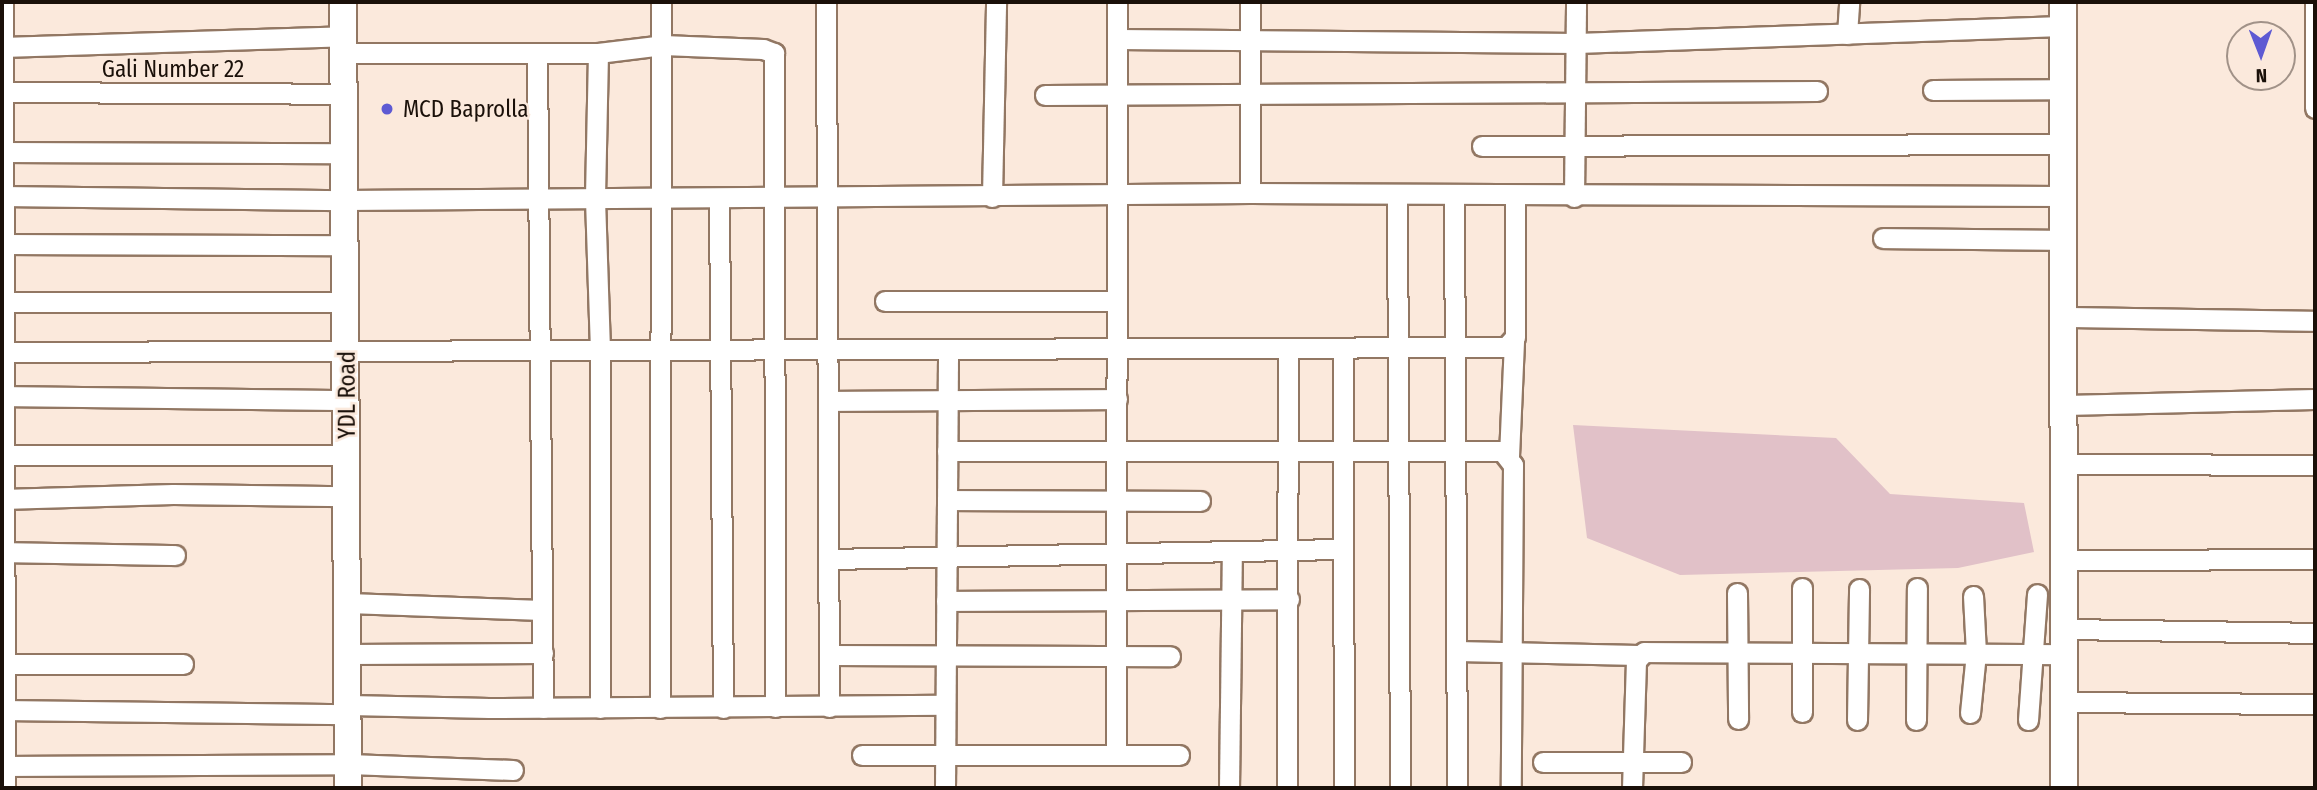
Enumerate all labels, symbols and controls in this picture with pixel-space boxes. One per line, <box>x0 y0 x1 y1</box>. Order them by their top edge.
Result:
north arrow <box>2226 21 2296 91</box>
street label: Gali Number 22 <box>102 55 244 83</box>
text: N <box>2255 64 2267 87</box>
place label: MCD Baprolla <box>403 95 528 123</box>
marker: MCD Baprolla <box>377 99 397 119</box>
street label: YDL Road <box>333 351 361 439</box>

